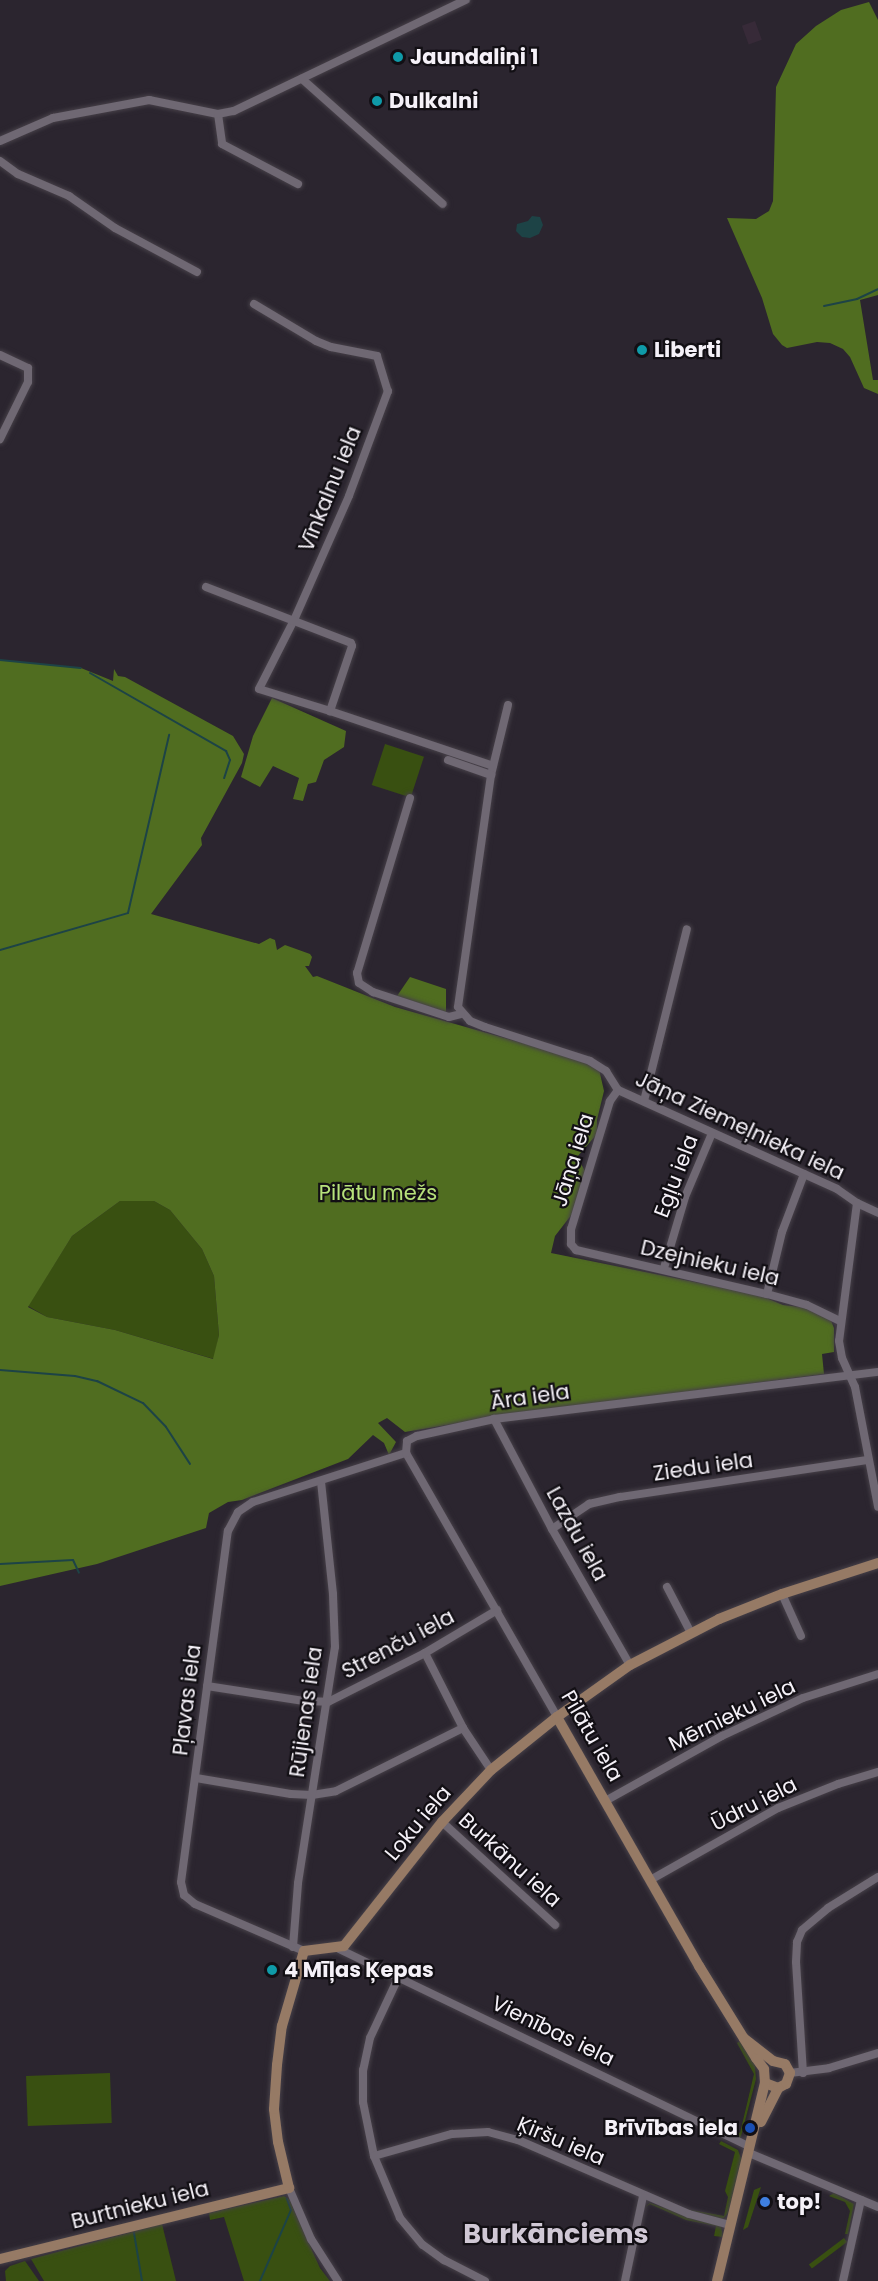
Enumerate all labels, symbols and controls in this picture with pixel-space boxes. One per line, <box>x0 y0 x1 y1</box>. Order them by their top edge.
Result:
place label: Jaundaliņi 1 <box>410 44 538 70</box>
marker: Jaundaliņi 1 <box>391 50 405 64</box>
place label: Dulkalni <box>389 88 478 114</box>
marker: Dulkalni <box>370 94 384 108</box>
place label: Liberti <box>654 337 721 363</box>
marker: Liberti <box>635 343 649 357</box>
street label: Vīnkalnu iela <box>293 423 367 555</box>
street label: Jāņa Ziemeļnieka iela <box>631 1066 849 1186</box>
street label: Jāņa iela <box>547 1110 599 1210</box>
street label: Egļu iela <box>649 1131 703 1221</box>
park label: Pilātu mežs <box>319 1180 437 1206</box>
street label: Dzejnieku iela <box>638 1235 782 1291</box>
street label: Āra iela <box>489 1379 571 1415</box>
street label: Ziedu iela <box>652 1448 754 1486</box>
street label: Lazdu iela <box>541 1483 613 1585</box>
street label: Strenču iela <box>338 1604 458 1684</box>
street label: Pļavas iela <box>168 1643 206 1757</box>
street label: Rūjienas iela <box>284 1645 328 1779</box>
street label: Mērnieku iela <box>664 1673 800 1757</box>
street label: Pilātu iela <box>556 1686 628 1786</box>
street label: Ūdru iela <box>707 1772 801 1836</box>
street label: Loku iela <box>379 1780 457 1866</box>
street label: Burkānu iela <box>454 1807 566 1913</box>
place label: 4 Mīļas Ķepas <box>284 1957 434 1983</box>
marker: 4 Mīļas Ķepas <box>265 1963 279 1977</box>
street label: Vienības iela <box>487 1990 619 2072</box>
street label: Ķiršu iela <box>513 2111 609 2171</box>
place label: Brīvības iela <box>604 2115 738 2141</box>
marker: Brīvības iela <box>743 2121 757 2135</box>
street label: Burtnieku iela <box>69 2176 211 2234</box>
place label: top! <box>777 2189 821 2215</box>
marker: top! <box>758 2195 772 2209</box>
district label: Burkānciems <box>463 2218 649 2250</box>

